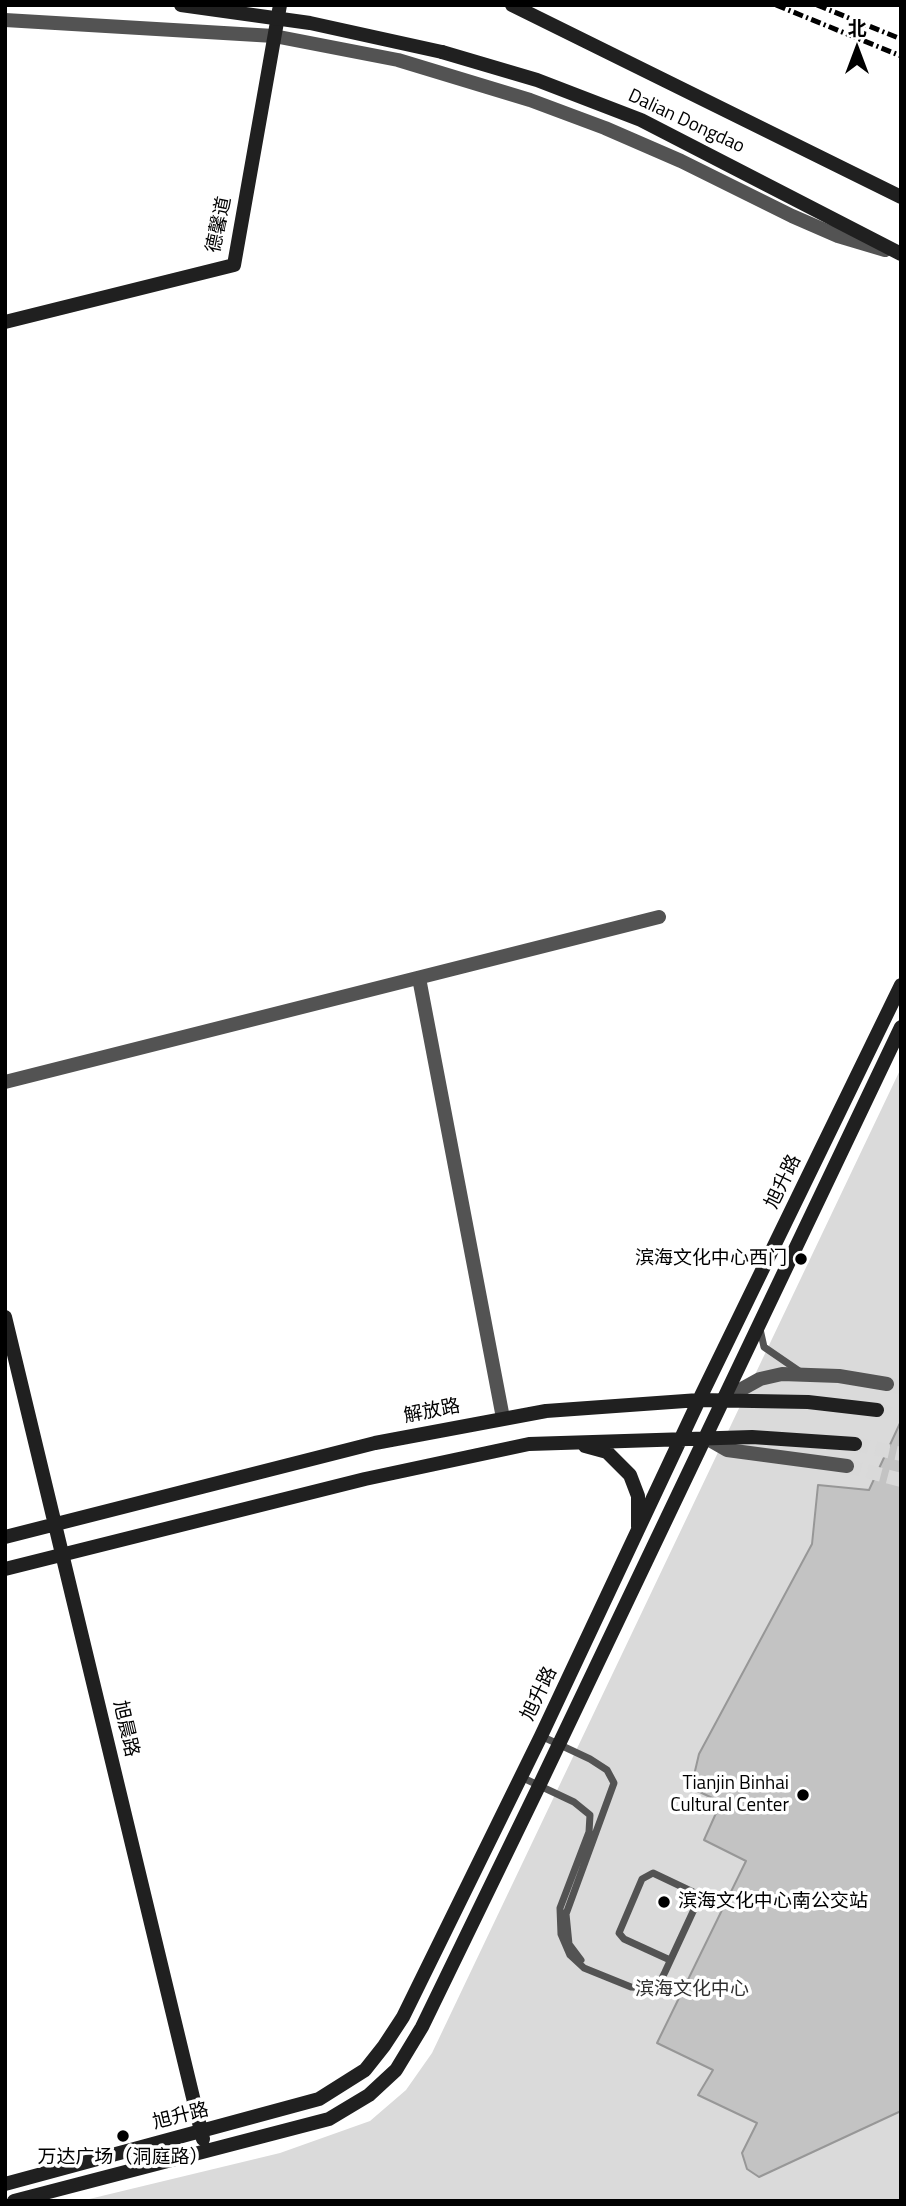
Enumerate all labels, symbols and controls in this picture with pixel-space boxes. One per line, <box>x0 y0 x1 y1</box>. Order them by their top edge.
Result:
text: 北 <box>847 13 867 42</box>
north arrow <box>822 14 892 84</box>
street label: Dalian Dongdao <box>624 85 748 159</box>
street label: 德馨道 <box>203 195 237 255</box>
street label: 旭升路 <box>761 1151 807 1213</box>
place label: 滨海文化中心西门 <box>635 1248 787 1270</box>
marker: 滨海文化中心西门 <box>793 1251 809 1267</box>
street label: 解放路 <box>402 1395 462 1429</box>
street label: 旭升路 <box>517 1663 563 1725</box>
street label: 旭晨路 <box>107 1699 143 1759</box>
place label: Tianjin Binhai Cultural Center <box>670 1773 789 1817</box>
marker: Tianjin Binhai Cultural Center <box>795 1787 811 1803</box>
place label: 滨海文化中心南公交站 <box>678 1891 868 1913</box>
marker: 滨海文化中心南公交站 <box>656 1894 672 1910</box>
park label: 滨海文化中心 <box>635 1979 749 2001</box>
street label: 旭升路 <box>151 2099 211 2135</box>
marker: 万达广场（洞庭路） <box>115 2128 131 2144</box>
place label: 万达广场（洞庭路） <box>38 2147 208 2169</box>

